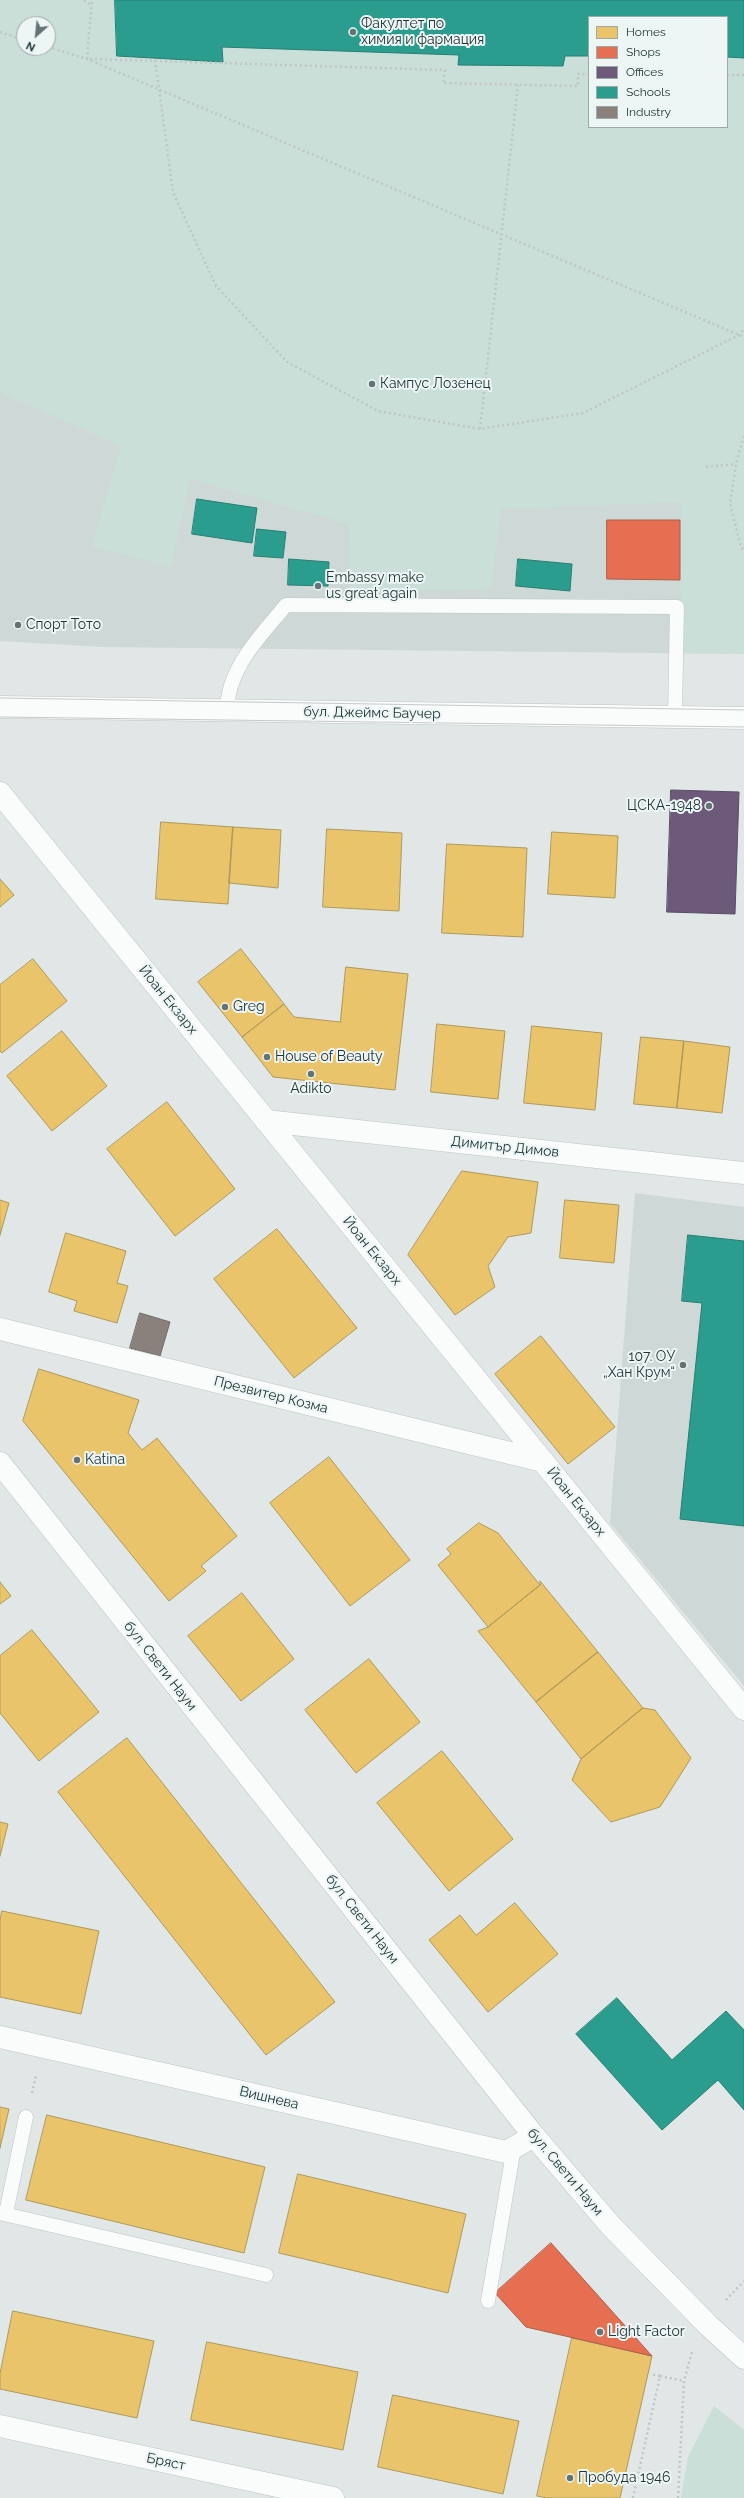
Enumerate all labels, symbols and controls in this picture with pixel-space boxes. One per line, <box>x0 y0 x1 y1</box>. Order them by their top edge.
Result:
north arrow <box>16 16 56 56</box>
place label: Факултет по химия и фармация <box>361 16 484 48</box>
legend <box>588 16 728 128</box>
text: Homes <box>626 25 666 39</box>
marker: Факултет по химия и фармация <box>348 27 358 37</box>
text: N <box>24 39 37 54</box>
text: Shops <box>626 45 661 59</box>
text: Offices <box>626 65 663 79</box>
text: Schools <box>626 85 670 99</box>
text: Industry <box>626 105 671 119</box>
place label: Кампус Лозенец <box>380 376 491 392</box>
marker: Кампус Лозенец <box>367 379 377 389</box>
place label: Embassy make us great again <box>326 570 424 602</box>
marker: Embassy make us great again <box>313 581 323 591</box>
place label: Спорт Тото <box>26 617 101 633</box>
marker: Спорт Тото <box>13 620 23 630</box>
street label: бул. Джеймс Баучер <box>303 703 441 723</box>
place label: ЦСКА-1948 <box>627 798 701 814</box>
marker: ЦСКА-1948 <box>704 801 714 811</box>
street label: Йоан Екзарх <box>135 962 201 1038</box>
place label: Greg <box>233 999 265 1015</box>
marker: Greg <box>220 1002 230 1012</box>
place label: House of Beauty <box>275 1049 383 1065</box>
marker: House of Beauty <box>262 1052 272 1062</box>
marker: Adikto <box>306 1069 316 1079</box>
place label: Adikto <box>290 1081 332 1097</box>
street label: Димитър Димов <box>450 1133 560 1161</box>
street label: Йоан Екзарх <box>339 1213 405 1289</box>
place label: 107. ОУ „Хан Крум“ <box>603 1349 675 1382</box>
marker: 107. ОУ „Хан Крум“ <box>678 1360 688 1370</box>
street label: Презвитер Козма <box>212 1373 330 1417</box>
place label: Katina <box>85 1452 125 1468</box>
marker: Katina <box>72 1455 82 1465</box>
street label: Йоан Екзарх <box>543 1464 609 1540</box>
street label: бул. Свети Наум <box>120 1618 200 1714</box>
street label: бул. Свети Наум <box>322 1871 402 1967</box>
street label: Вишнева <box>238 2083 300 2113</box>
street label: бул. Свети Наум <box>524 2125 606 2219</box>
place label: Light Factor <box>608 2324 685 2340</box>
marker: Light Factor <box>595 2327 605 2337</box>
street label: Бряст <box>145 2450 187 2474</box>
place label: Пробуда 1946 <box>578 2470 670 2486</box>
marker: Пробуда 1946 <box>565 2473 575 2483</box>

